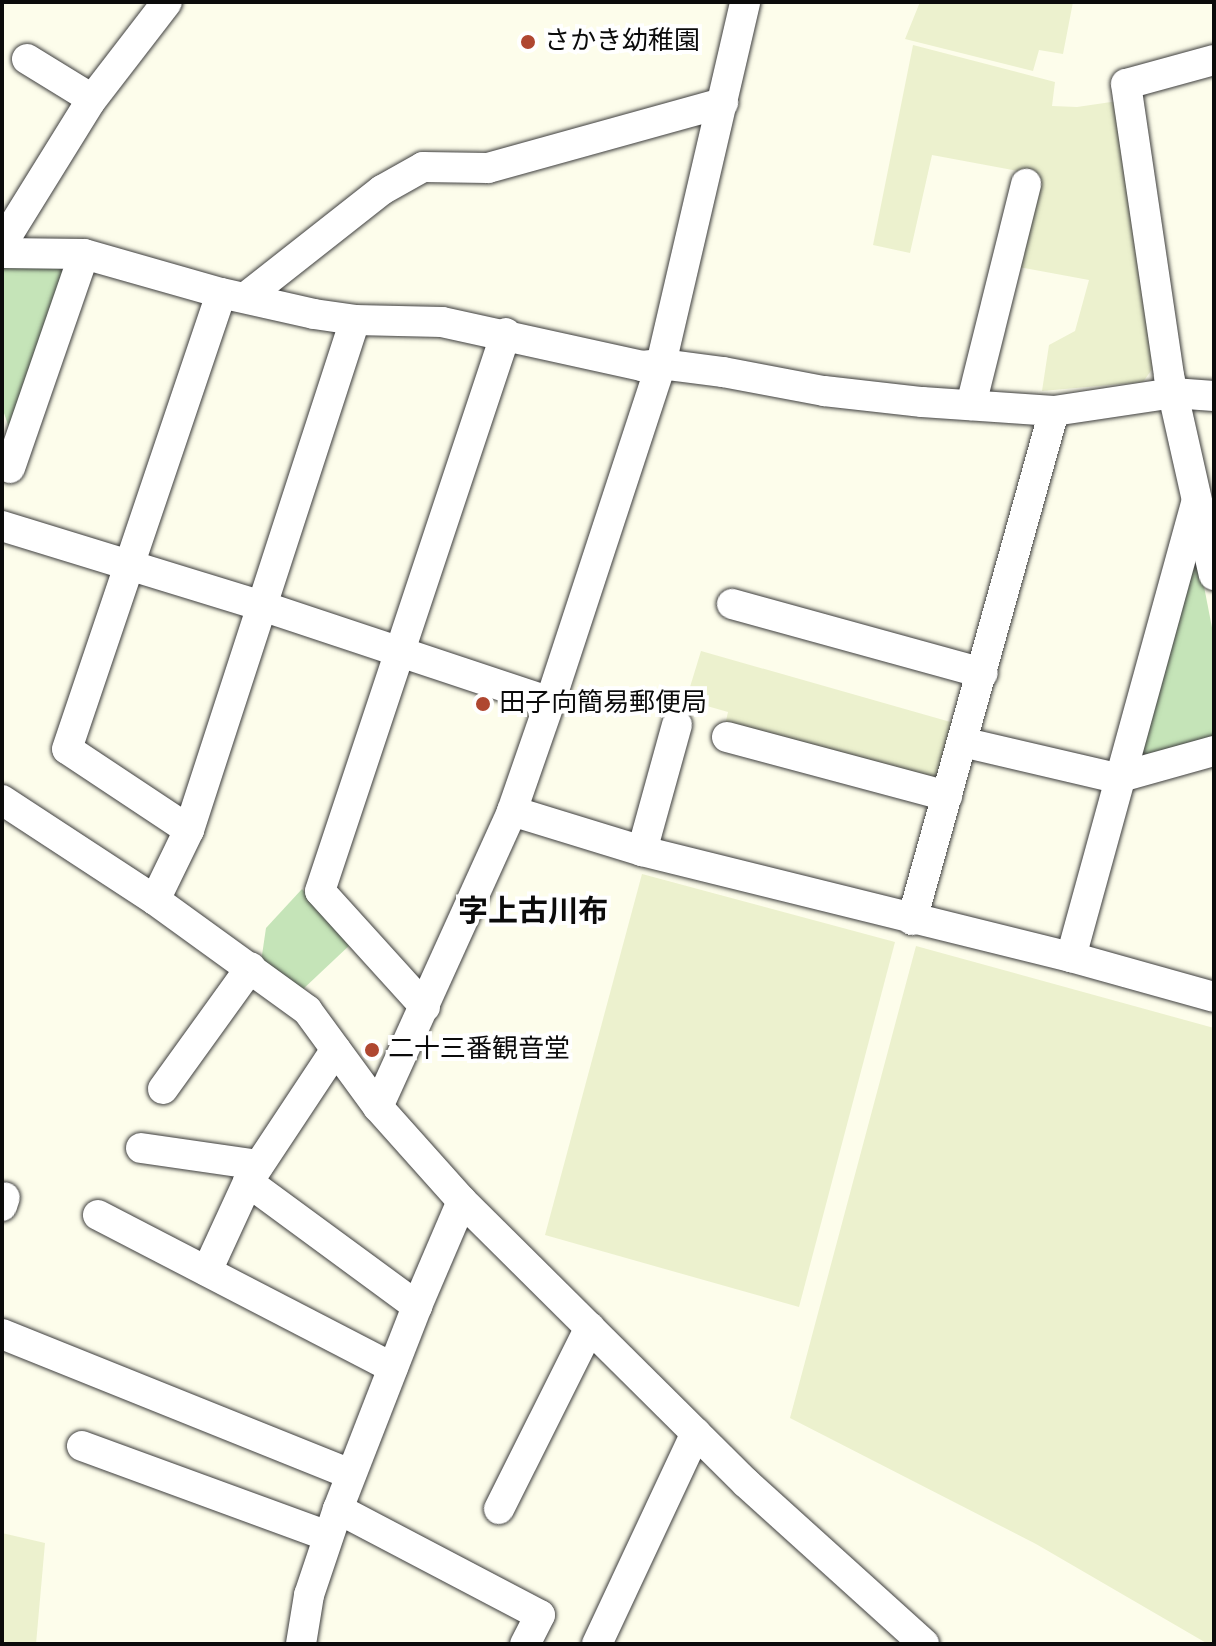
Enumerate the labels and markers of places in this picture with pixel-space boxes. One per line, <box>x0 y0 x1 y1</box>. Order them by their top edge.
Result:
place label: さかき幼稚園 <box>544 26 700 58</box>
marker: さかき幼稚園 <box>519 33 537 51</box>
place label: 田子向簡易郵便局 <box>499 688 707 720</box>
marker: 田子向簡易郵便局 <box>474 695 492 713</box>
place label: 二十三番観音堂 <box>388 1034 570 1066</box>
marker: 二十三番観音堂 <box>363 1041 381 1059</box>

